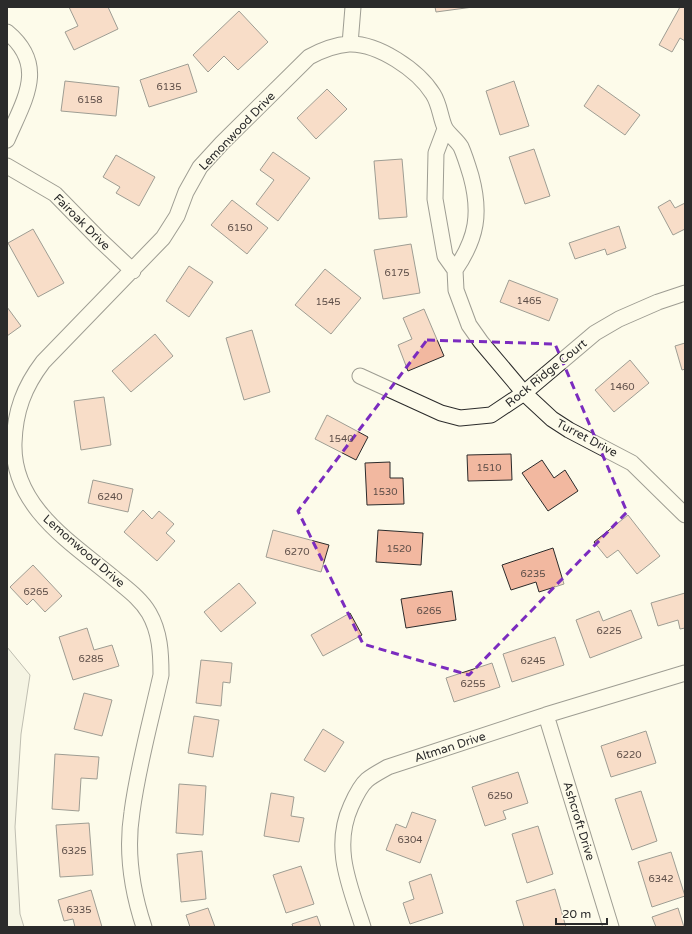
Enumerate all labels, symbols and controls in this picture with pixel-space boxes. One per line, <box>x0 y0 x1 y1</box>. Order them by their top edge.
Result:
house number: 6135 <box>156 81 182 93</box>
street label: Lemonwood Drive <box>196 89 278 173</box>
house number: 6158 <box>77 94 103 106</box>
street label: Fairoak Drive <box>51 191 113 253</box>
house number: 6150 <box>227 222 253 234</box>
house number: 6175 <box>384 267 410 279</box>
house number: 1465 <box>516 295 542 307</box>
house number: 1545 <box>315 296 341 308</box>
street label: Rock Ridge Court <box>503 336 590 410</box>
house number: 1460 <box>609 381 635 393</box>
street label: Turret Drive <box>554 416 620 460</box>
house number: 1540 <box>328 433 354 445</box>
house number: 1510 <box>476 462 502 474</box>
house number: 1530 <box>372 486 398 498</box>
house number: 6240 <box>97 491 123 503</box>
street label: Lemonwood Drive <box>40 512 128 590</box>
house number: 1520 <box>386 543 412 555</box>
house number: 6270 <box>284 546 310 558</box>
house number: 6235 <box>520 568 546 580</box>
house number: 6265 <box>23 586 49 598</box>
house number: 6265 <box>416 605 442 617</box>
house number: 6225 <box>596 625 622 637</box>
house number: 6285 <box>78 653 104 665</box>
house number: 6245 <box>520 655 546 667</box>
house number: 6255 <box>460 678 486 690</box>
street label: Altman Drive <box>413 729 488 765</box>
house number: 6220 <box>616 749 642 761</box>
street label: Ashcroft Drive <box>560 780 598 862</box>
house number: 6250 <box>487 790 513 802</box>
house number: 6304 <box>397 834 423 846</box>
house number: 6325 <box>61 845 87 857</box>
house number: 6342 <box>648 873 674 885</box>
scale bar <box>556 900 607 926</box>
house number: 6335 <box>66 904 92 916</box>
text: 20 m <box>562 907 591 921</box>

